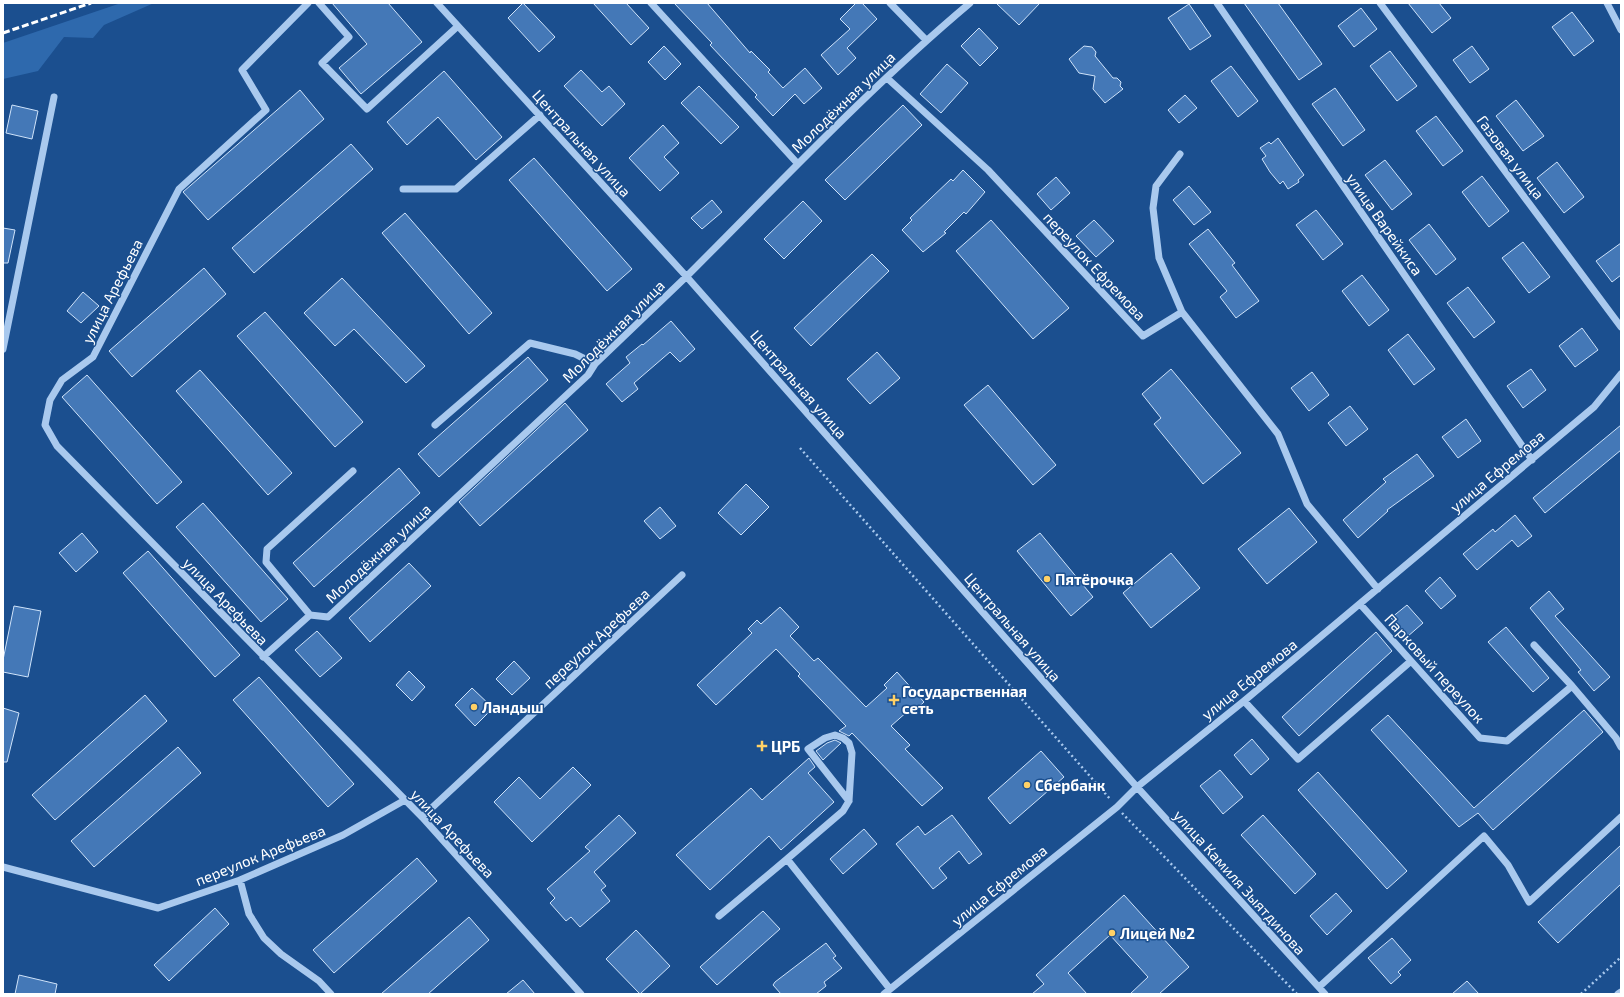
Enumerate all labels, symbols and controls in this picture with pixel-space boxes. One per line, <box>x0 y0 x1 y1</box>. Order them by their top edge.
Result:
street label: Молодёжная улица <box>787 48 899 157</box>
street label: Центральная улица <box>528 86 635 201</box>
street label: Газовая улица <box>1473 112 1548 203</box>
street label: улица Варейкиса <box>1342 169 1427 279</box>
street label: переулок Ефремова <box>1039 208 1150 325</box>
street label: улица Арефьева <box>78 236 147 347</box>
street label: Молодёжная улица <box>558 276 669 387</box>
street label: Центральная улица <box>746 326 851 443</box>
street label: улица Ефремова <box>1446 426 1548 516</box>
street label: Молодёжная улица <box>322 500 435 607</box>
street label: улица Арефьева <box>179 554 272 649</box>
street label: Центральная улица <box>960 569 1065 686</box>
place label: Пятёрочка <box>1055 570 1134 588</box>
marker: Пятёрочка <box>1042 574 1052 584</box>
street label: переулок Арефьева <box>539 584 654 693</box>
street label: Парковый переулок <box>1380 610 1489 727</box>
street label: улица Ефремова <box>1198 635 1301 724</box>
place label: Государственная сеть <box>902 682 1027 717</box>
marker: Государственная сеть <box>889 695 899 705</box>
place label: Ландыш <box>482 698 544 716</box>
marker: Ландыш <box>469 702 479 712</box>
place label: ЦРБ <box>771 737 800 755</box>
marker: ЦРБ <box>756 740 768 752</box>
place label: Сбербанк <box>1035 776 1106 794</box>
marker: Сбербанк <box>1022 780 1032 790</box>
street label: улица Арефьева <box>407 785 499 882</box>
street label: улица Камиля Зыятдинова <box>1169 806 1310 959</box>
street label: переулок Арефьева <box>192 821 328 890</box>
street label: улица Ефремова <box>948 841 1051 930</box>
place label: Лицей №2 <box>1120 924 1195 942</box>
marker: Лицей №2 <box>1107 928 1117 938</box>

